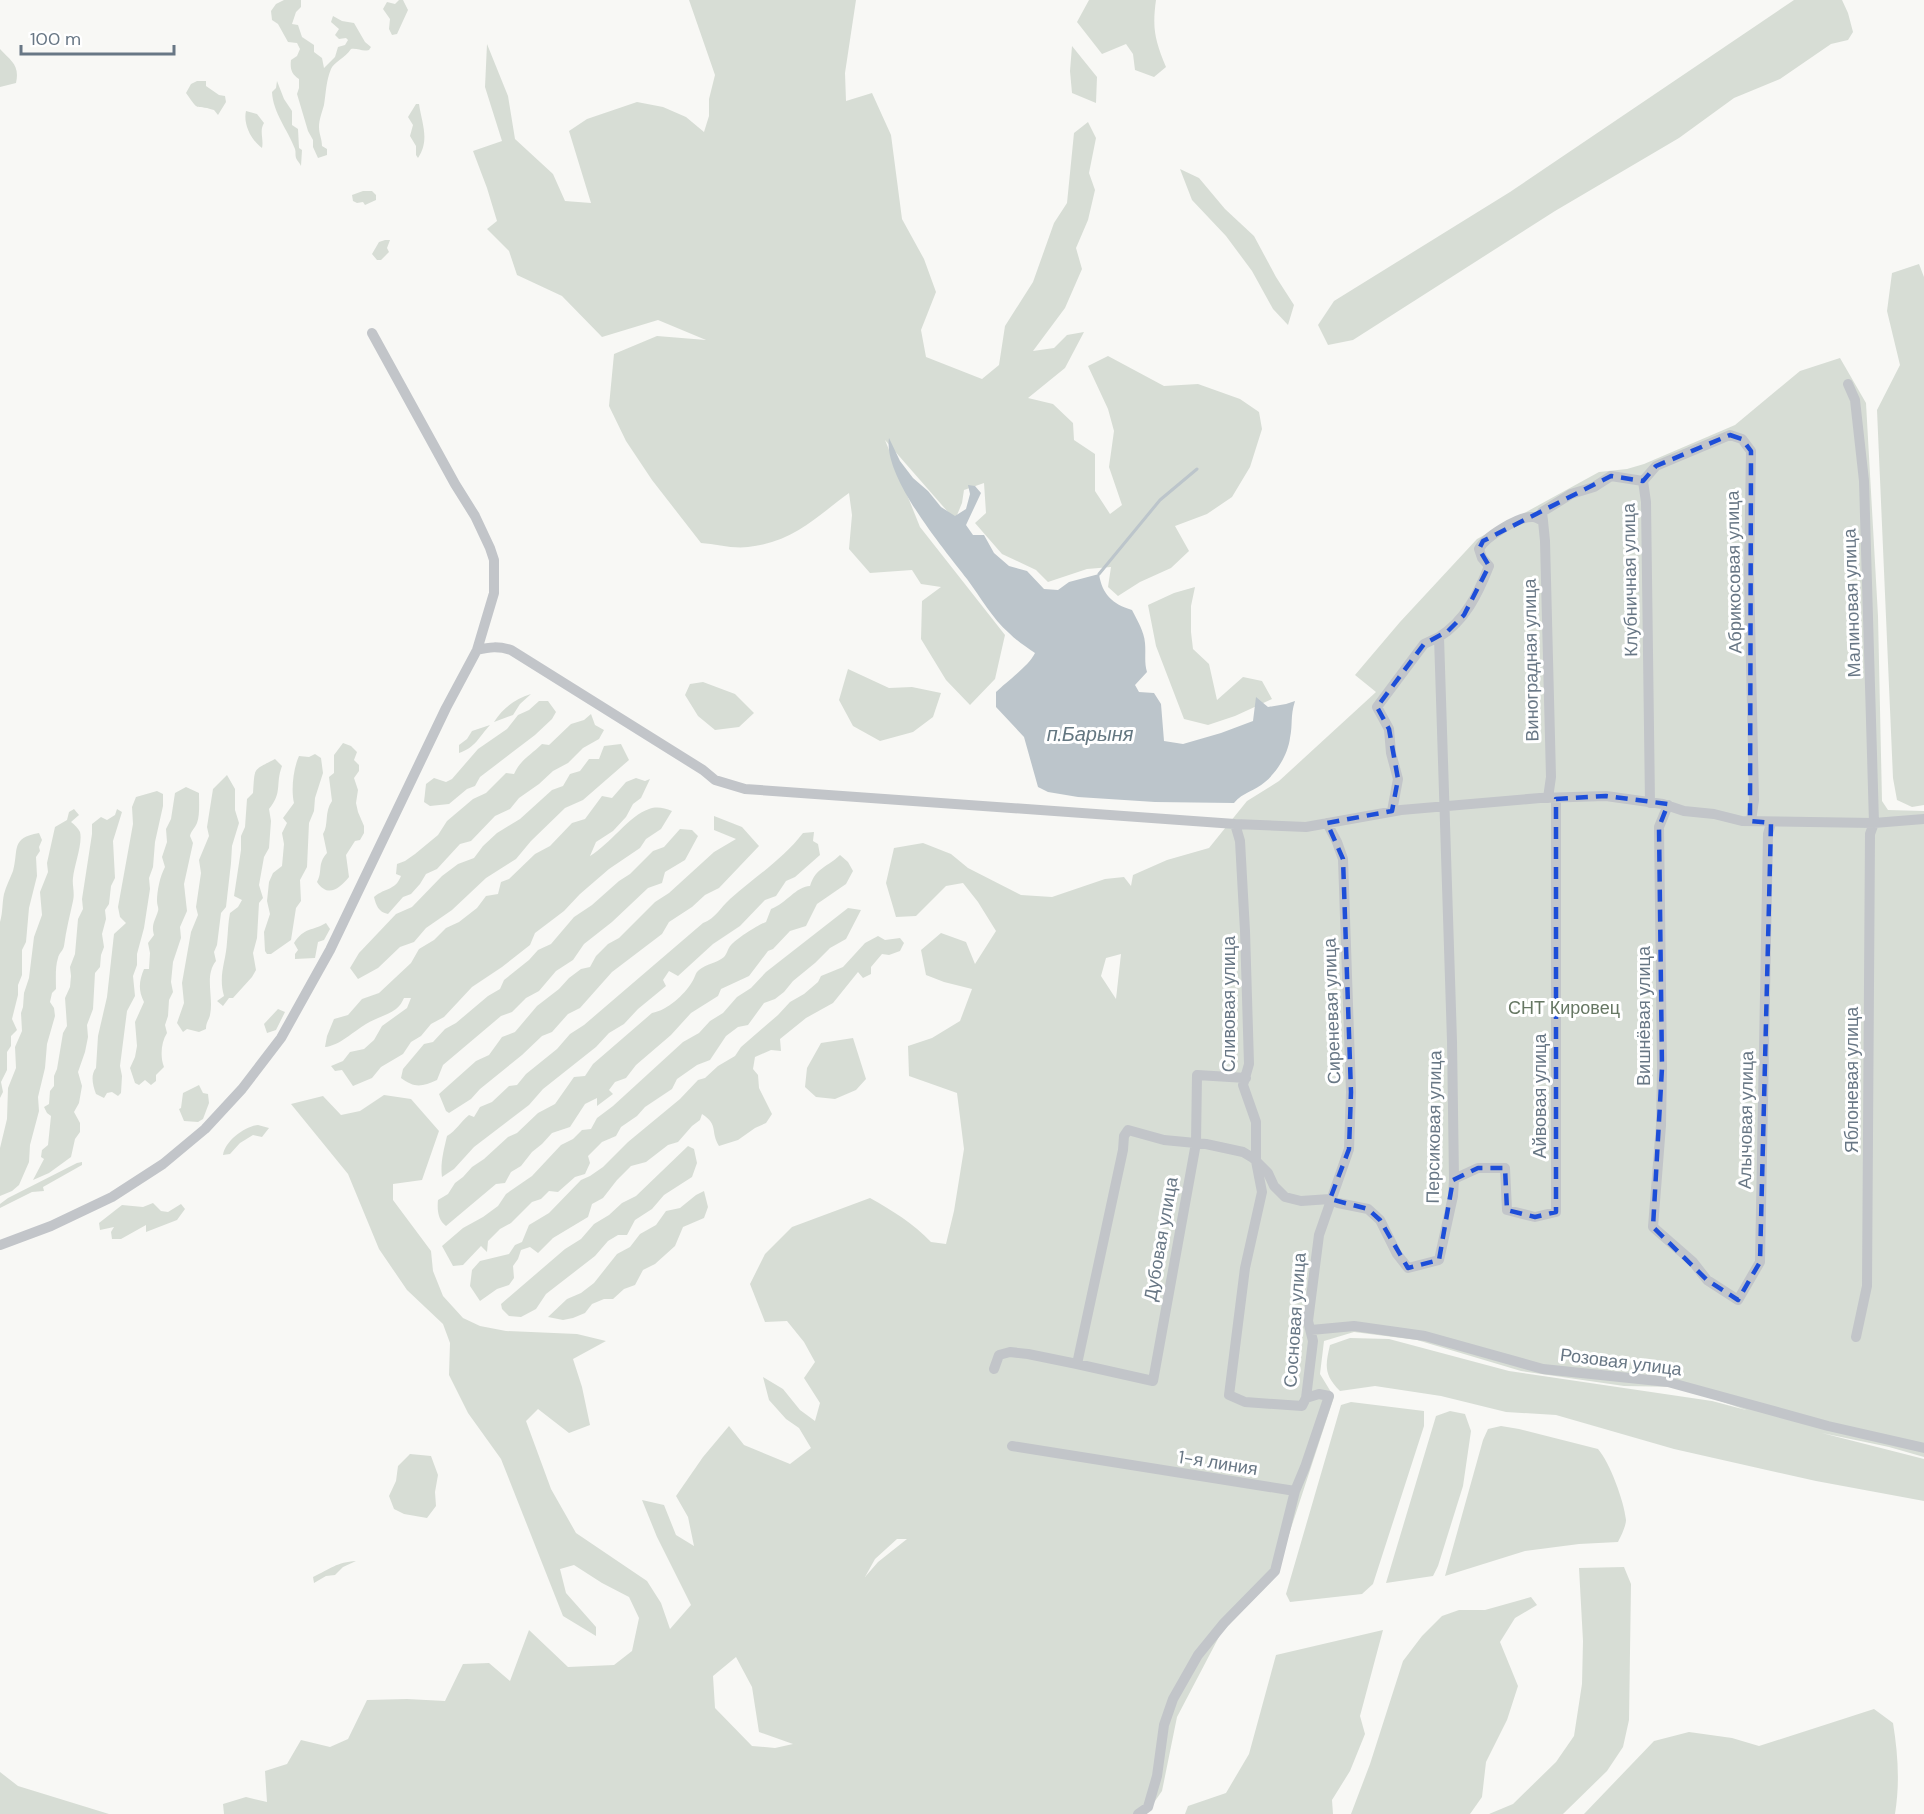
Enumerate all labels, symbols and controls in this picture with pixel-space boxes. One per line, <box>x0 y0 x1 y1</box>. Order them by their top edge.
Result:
scale bar <box>21 18 174 56</box>
text: 100 m <box>30 27 81 51</box>
street label: Абрикосовая улица <box>1721 489 1747 654</box>
street label: Клубничная улица <box>1617 502 1643 657</box>
street label: Малиновая улица <box>1837 527 1867 678</box>
street label: Виноградная улица <box>1518 577 1544 742</box>
water label: п.Барыня <box>1047 721 1134 747</box>
street label: Сливовая улица <box>1217 935 1241 1072</box>
street label: Сиреневая улица <box>1317 936 1347 1085</box>
street label: Вишнёвая улица <box>1632 945 1656 1086</box>
park label: СНТ Кировец <box>1508 996 1620 1020</box>
street label: Яблоневая улица <box>1840 1006 1864 1153</box>
street label: Айвовая улица <box>1528 1033 1552 1158</box>
street label: Персиковая улица <box>1421 1049 1447 1204</box>
street label: Алычовая улица <box>1733 1050 1759 1189</box>
street label: Дубовая улица <box>1138 1174 1184 1303</box>
street label: Сосновая улица <box>1278 1251 1312 1388</box>
street label: Розовая улица <box>1559 1343 1684 1381</box>
street label: 1-я линия <box>1177 1445 1259 1481</box>

